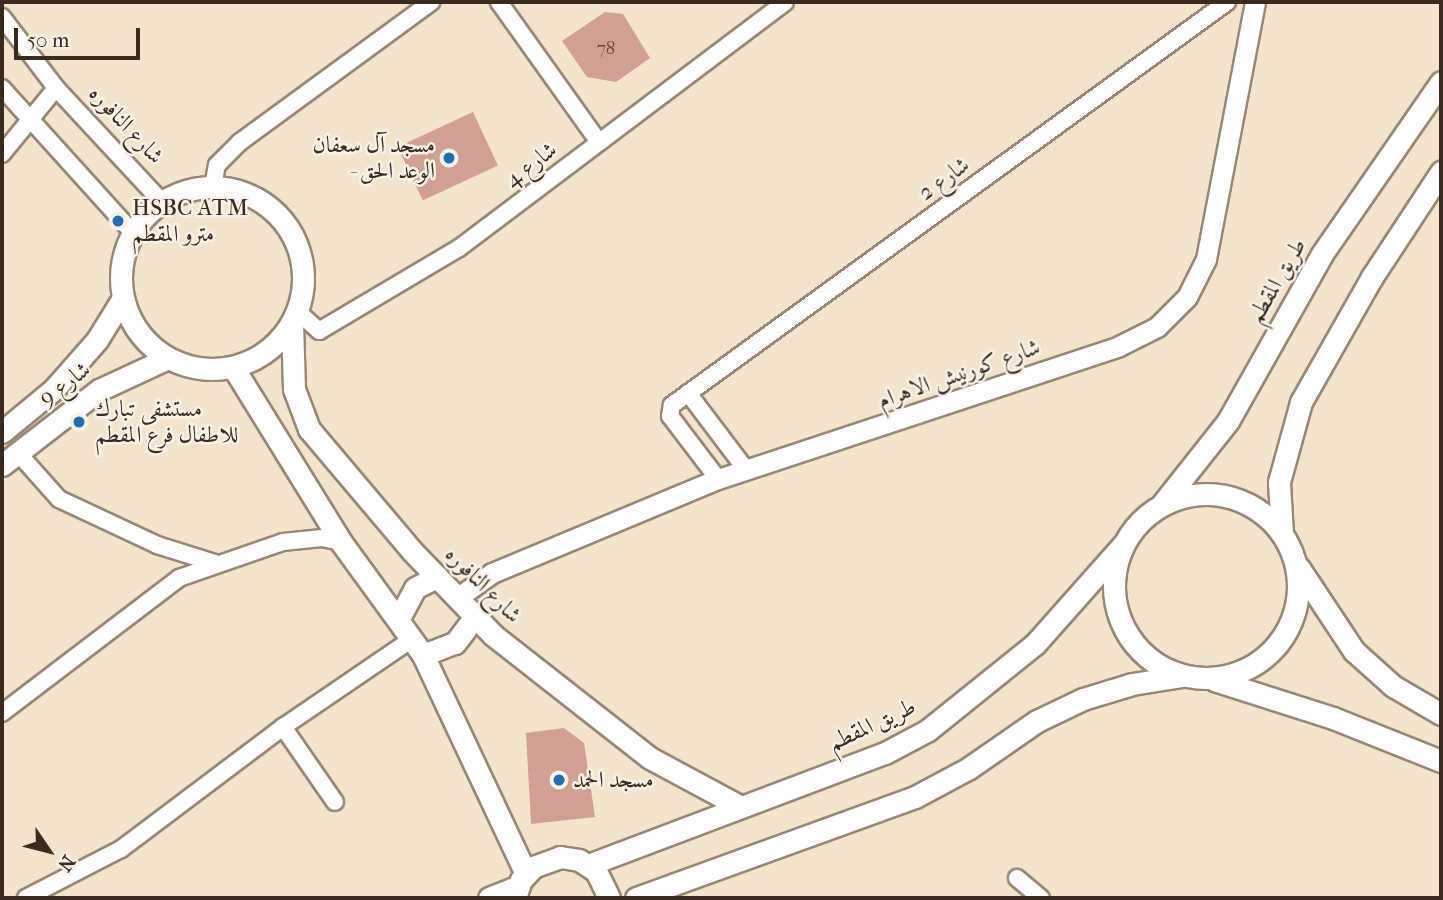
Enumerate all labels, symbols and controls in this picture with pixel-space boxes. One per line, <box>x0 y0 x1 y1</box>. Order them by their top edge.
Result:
scale bar <box>18 14 144 58</box>
text: 50 m <box>27 28 70 52</box>
house number: 78 <box>597 38 615 60</box>
street label: شارع النافوره <box>83 80 169 170</box>
place label: مسجد آل سعفان - الوعد الحق <box>313 131 435 185</box>
street label: شارع 4 <box>499 136 563 194</box>
marker: مسجد آل سعفان - الوعد الحق <box>441 150 457 166</box>
street label: شارع 2 <box>913 151 975 207</box>
place label: HSBC ATM مترو المقطم <box>132 194 248 248</box>
marker: HSBC ATM مترو المقطم <box>110 213 126 229</box>
street label: طريق المقطم <box>1242 234 1312 328</box>
street label: شارع كورنيش الاهرام <box>874 333 1044 415</box>
street label: شارع 9 <box>34 356 96 412</box>
place label: مستشفى تبارك للاطفال فرع المقطم <box>95 395 238 449</box>
marker: مستشفى تبارك للاطفال فرع المقطم <box>69 412 89 432</box>
street label: شارع النافوره <box>439 541 527 629</box>
street label: طريق المقطم <box>824 693 920 757</box>
place label: مسجد الحمد <box>573 766 654 794</box>
marker: مسجد الحمد <box>551 772 567 788</box>
north arrow <box>14 816 84 886</box>
text: N <box>53 851 79 875</box>

